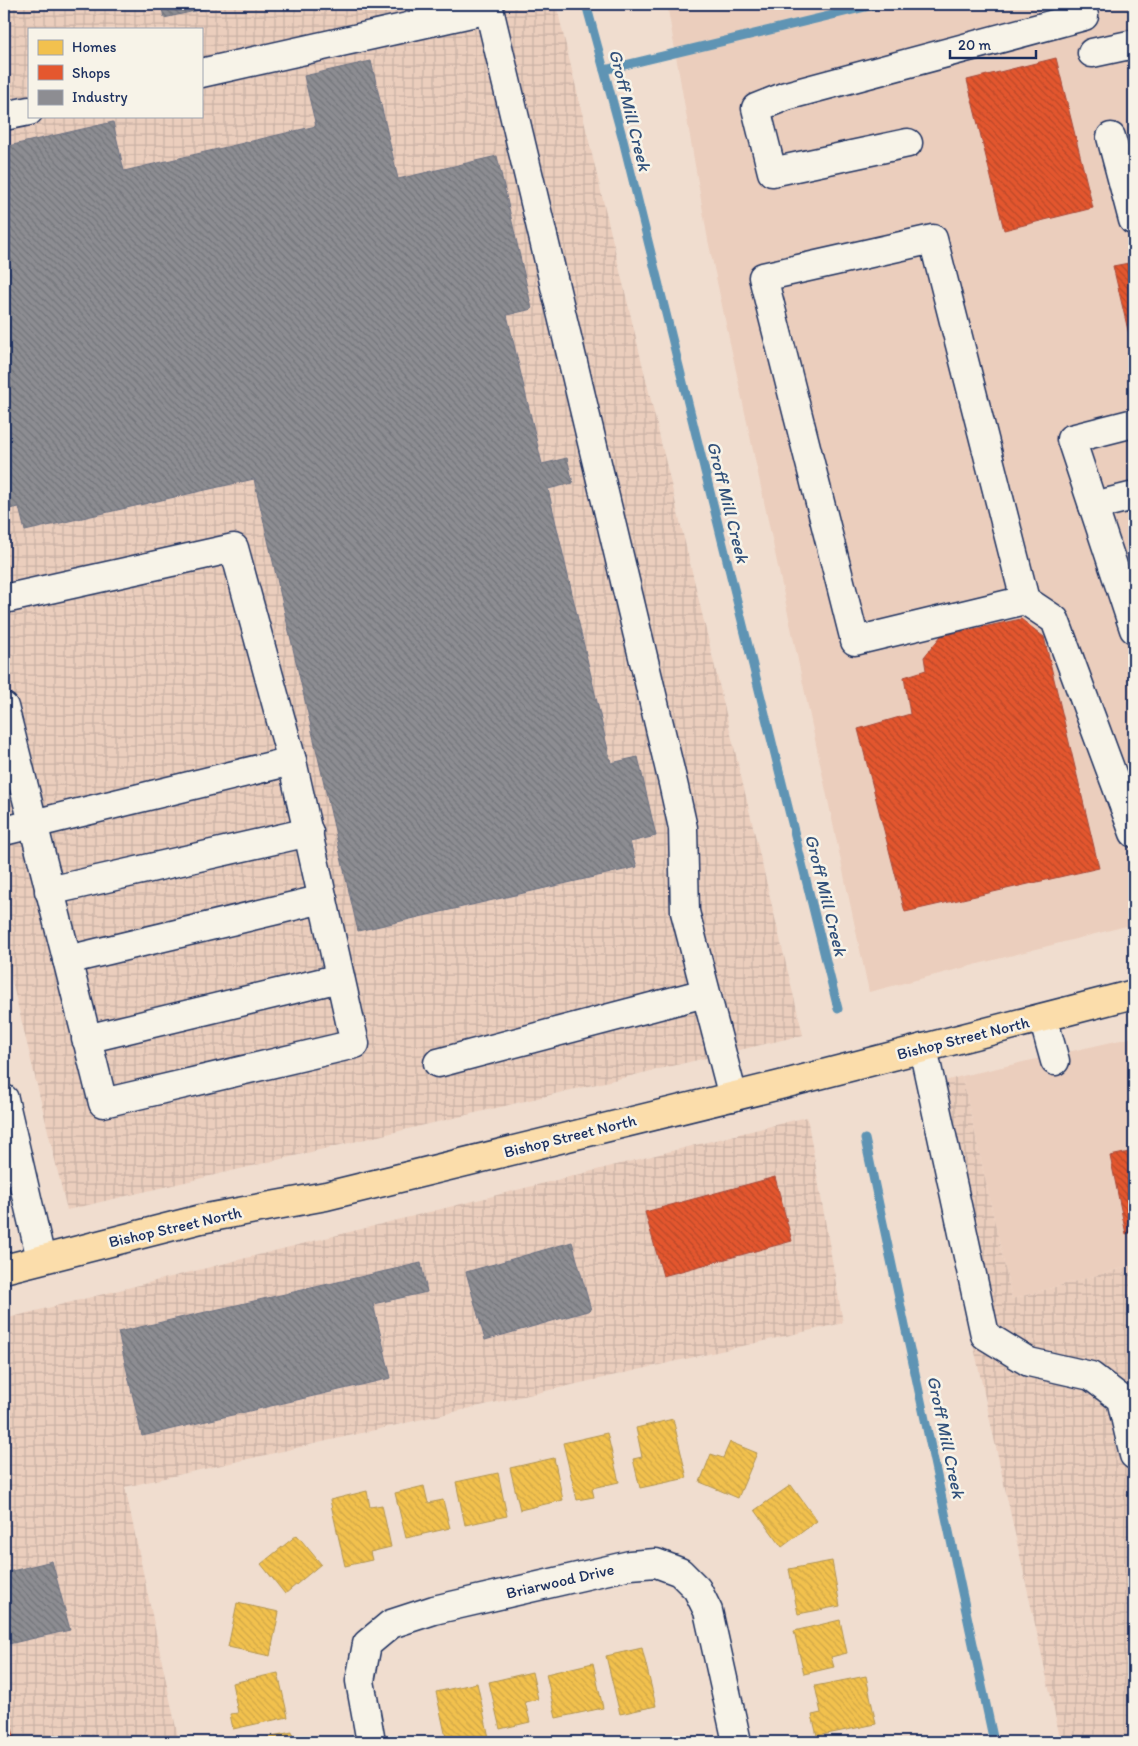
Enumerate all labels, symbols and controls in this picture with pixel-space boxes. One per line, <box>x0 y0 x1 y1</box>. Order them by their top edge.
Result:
legend <box>28 28 202 118</box>
scale bar <box>950 28 1037 60</box>
text: 20 m <box>958 36 992 54</box>
text: Homes <box>72 38 117 56</box>
water label: Groff Mill Creek <box>604 47 656 175</box>
text: Shops <box>72 64 111 82</box>
text: Industry <box>72 88 128 106</box>
water label: Groff Mill Creek <box>702 439 754 567</box>
water label: Groff Mill Creek <box>800 832 852 960</box>
street label: Bishop Street North <box>895 1012 1032 1064</box>
street label: Bishop Street North <box>502 1110 639 1162</box>
street label: Bishop Street North <box>107 1202 244 1252</box>
water label: Groff Mill Creek <box>922 1374 970 1502</box>
street label: Briarwood Drive <box>504 1559 616 1603</box>

